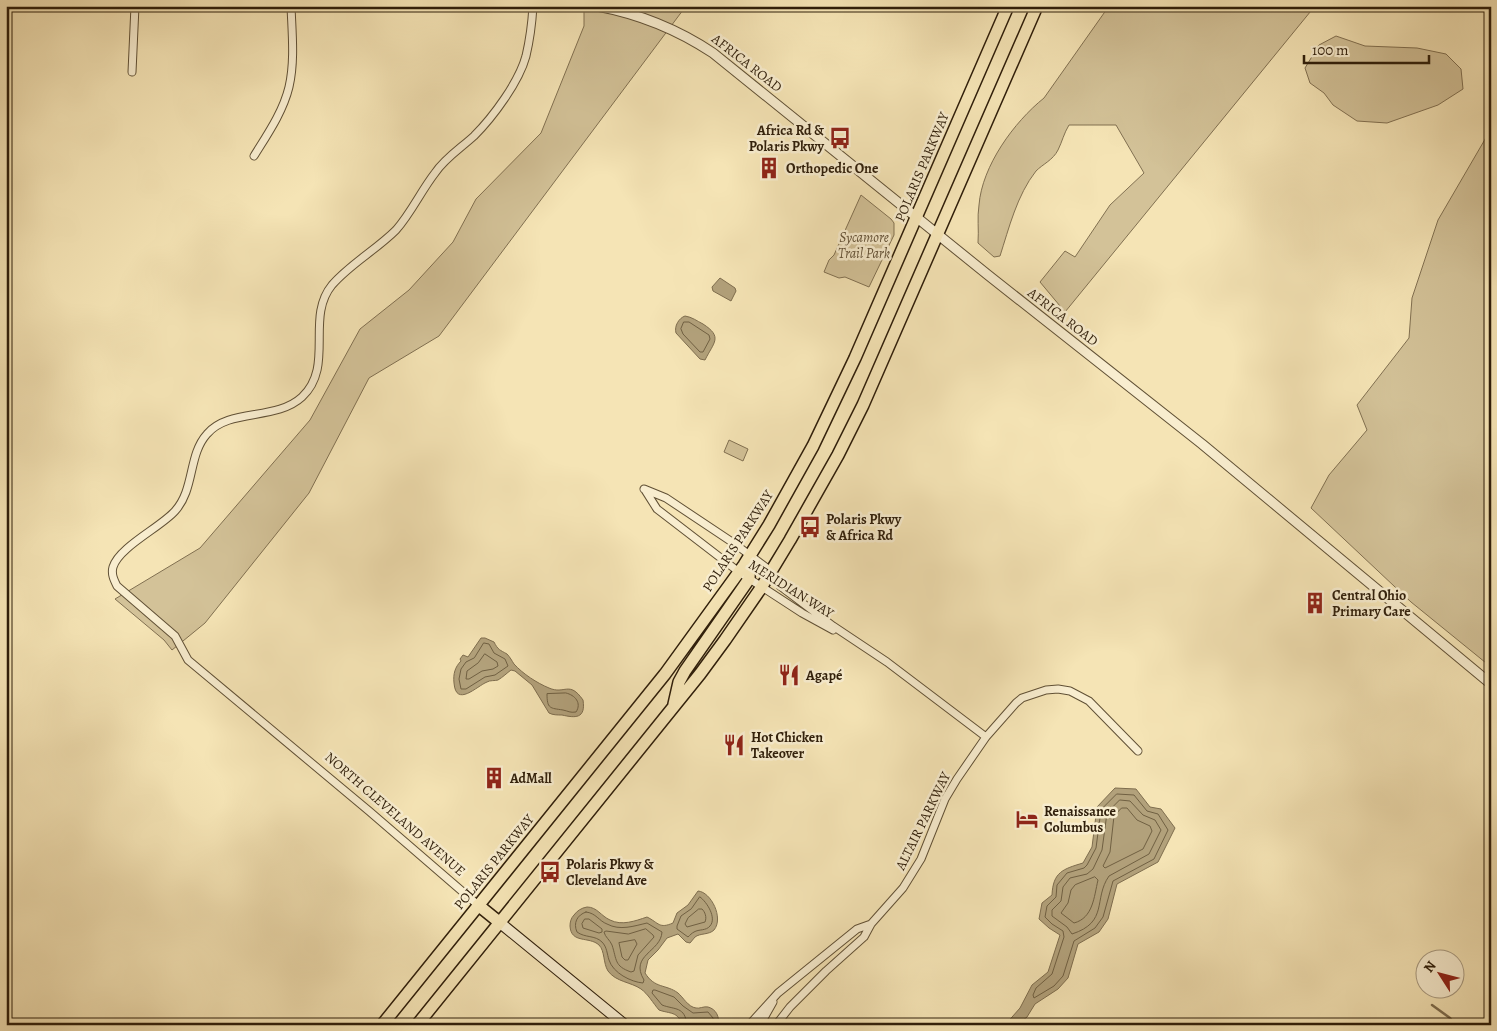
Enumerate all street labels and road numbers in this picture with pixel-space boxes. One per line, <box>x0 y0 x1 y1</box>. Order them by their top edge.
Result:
street label: AFRICA ROAD <box>707 29 786 97</box>
street label: POLARIS PARKWAY <box>890 109 954 225</box>
street label: AFRICA ROAD <box>1023 283 1102 351</box>
street label: POLARIS PARKWAY <box>698 486 778 595</box>
street label: MERIDIAN WAY <box>745 555 838 623</box>
street label: NORTH CLEVELAND AVENUE <box>321 748 469 880</box>
street label: ALTAIR PARKWAY <box>891 768 955 874</box>
street label: POLARIS PARKWAY <box>450 810 539 914</box>

